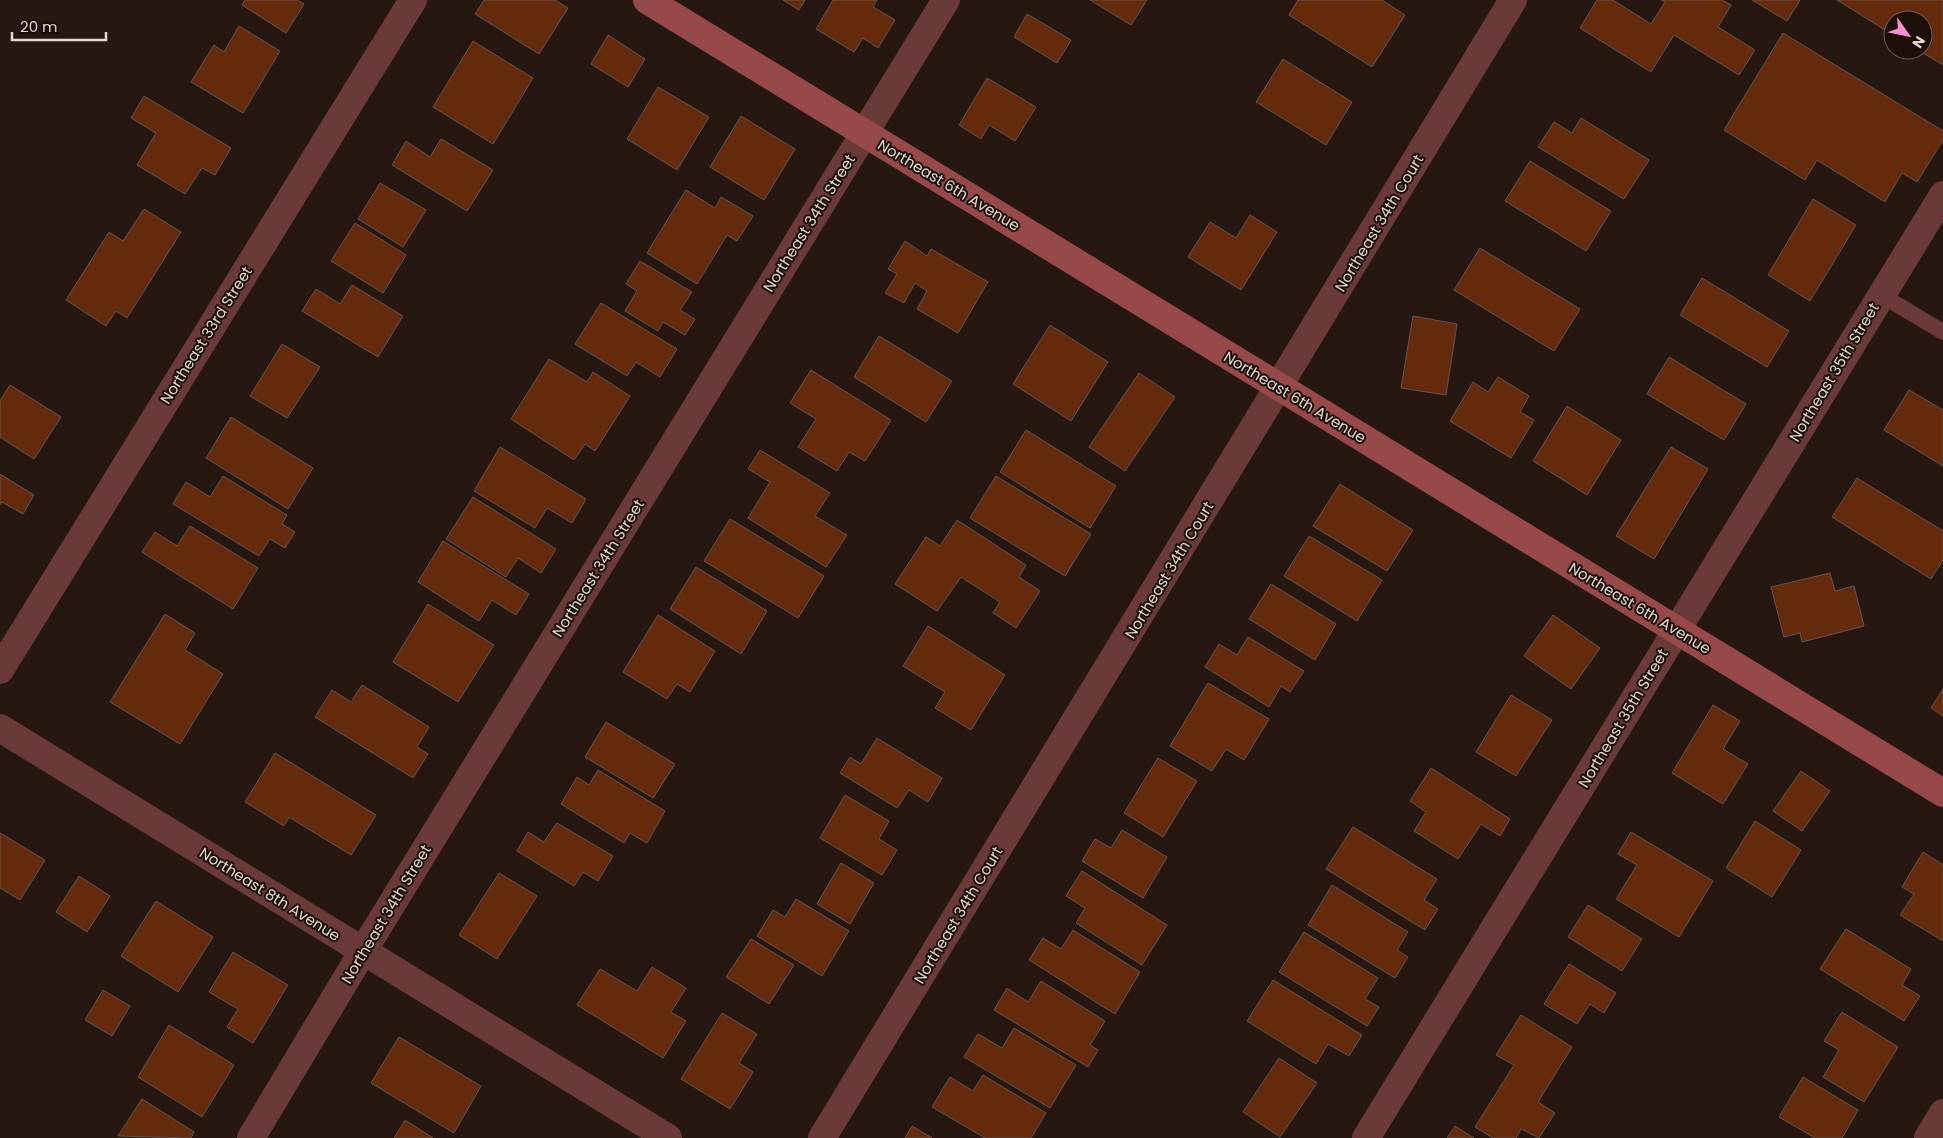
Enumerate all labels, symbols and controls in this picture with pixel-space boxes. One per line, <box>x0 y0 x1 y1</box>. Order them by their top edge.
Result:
scale bar <box>12 10 106 42</box>
north arrow <box>1883 10 1933 60</box>
text: 20 m <box>20 16 58 37</box>
text: N <box>1908 32 1930 52</box>
street label: Northeast 6th Avenue <box>874 134 1024 236</box>
street label: Northeast 34th Street <box>758 150 860 296</box>
street label: Northeast 34th Court <box>1330 150 1428 296</box>
street label: Northeast 33rd Street <box>155 262 257 408</box>
street label: Northeast 35th Street <box>1784 299 1884 445</box>
street label: Northeast 6th Avenue <box>1220 346 1370 448</box>
street label: Northeast 34th Street <box>547 495 649 641</box>
street label: Northeast 34th Court <box>1120 497 1218 643</box>
street label: Northeast 6th Avenue <box>1565 557 1715 659</box>
street label: Northeast 35th Street <box>1573 645 1673 791</box>
street label: Northeast 34th Street <box>336 841 436 987</box>
street label: Northeast 8th Avenue <box>196 842 344 946</box>
street label: Northeast 34th Court <box>909 842 1007 988</box>

